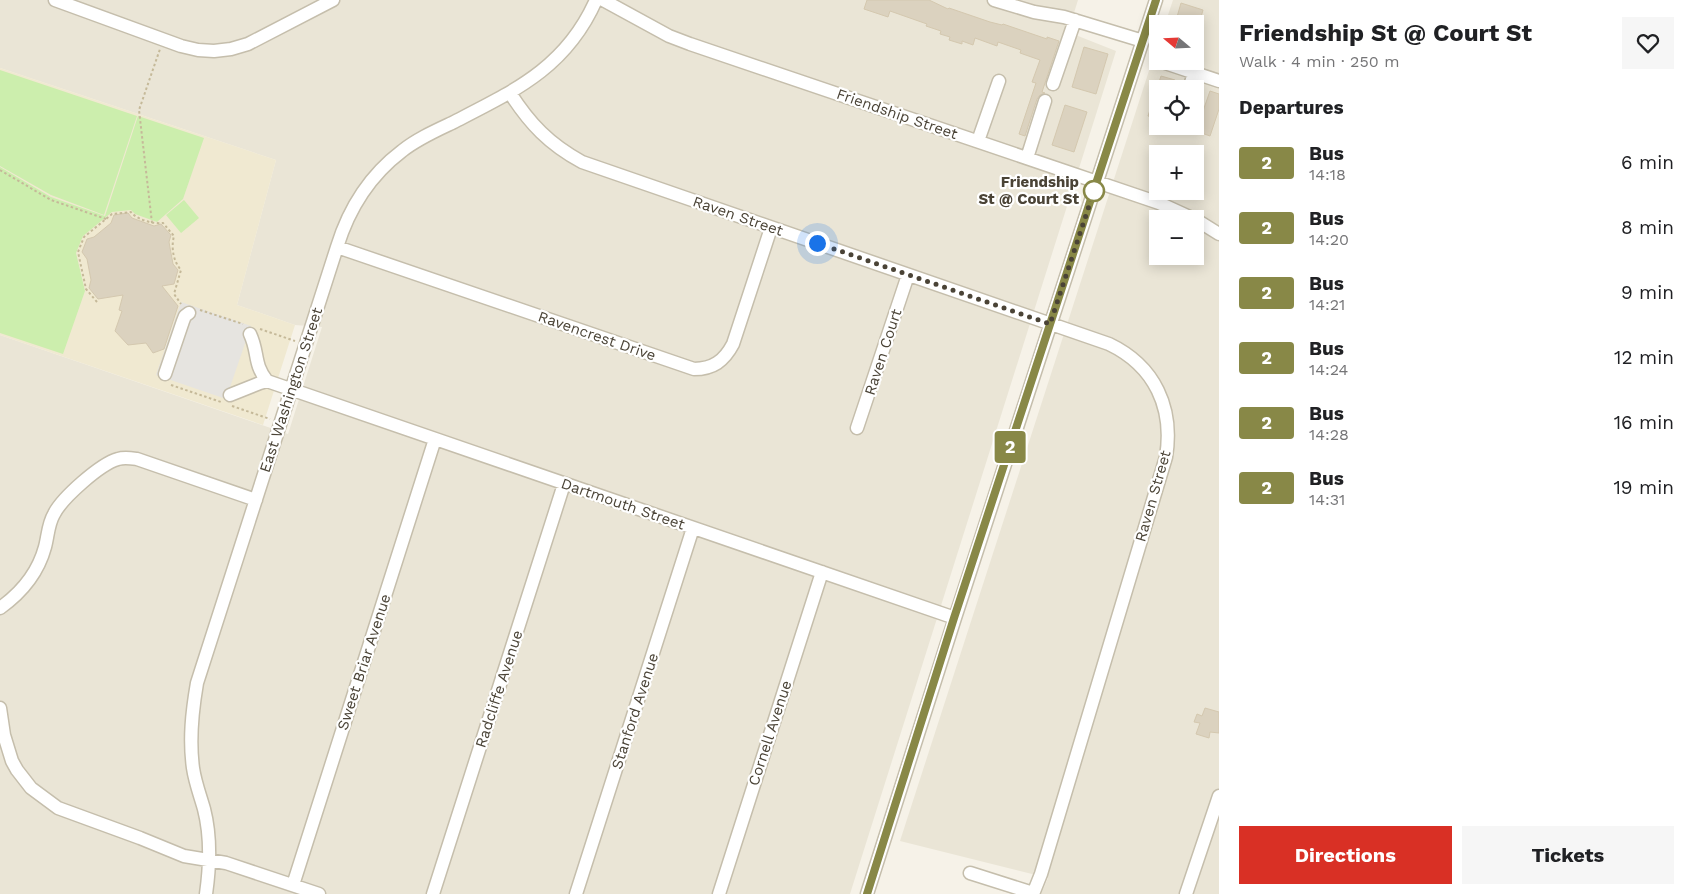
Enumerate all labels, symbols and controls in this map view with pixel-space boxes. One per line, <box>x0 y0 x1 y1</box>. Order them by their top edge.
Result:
north arrow <box>1149 15 1204 70</box>
map controls <box>1149 15 1204 265</box>
button: heart <box>1622 17 1674 69</box>
text: Friendship St @ Court St <box>1239 19 1532 47</box>
text: Walk · 4 min · 250 m <box>1239 52 1399 71</box>
button: locate <box>1149 80 1204 135</box>
street label: Friendship Street <box>834 85 961 143</box>
text: Departures <box>1239 96 1344 119</box>
text: Bus <box>1309 142 1344 165</box>
button: + <box>1149 145 1204 200</box>
text: 6 min <box>1621 151 1674 174</box>
text: 2 <box>1261 152 1272 173</box>
text: 14:18 <box>1309 165 1346 184</box>
place label: Friendship St @ Court St <box>978 173 1079 208</box>
marker: Friendship St @ Court St <box>1083 180 1105 202</box>
street label: Raven Street <box>691 192 786 240</box>
text: Bus <box>1309 207 1344 230</box>
button: − <box>1149 210 1204 265</box>
text: 8 min <box>1621 216 1674 239</box>
text: 2 <box>1261 217 1272 238</box>
text: 14:20 <box>1309 230 1349 249</box>
your location <box>805 231 830 256</box>
text: Bus <box>1309 272 1344 295</box>
text: 9 min <box>1621 281 1674 304</box>
text: 2 <box>1261 282 1272 303</box>
text: 14:21 <box>1309 295 1345 314</box>
street label: East Washington Street <box>256 304 326 475</box>
street label: Raven Court <box>861 306 906 397</box>
street label: Ravencrest Drive <box>536 307 658 365</box>
text: Bus <box>1309 337 1344 360</box>
text: 12 min <box>1614 346 1674 369</box>
text: 2 <box>1261 347 1272 368</box>
text: 14:24 <box>1309 360 1348 379</box>
text: Bus <box>1309 402 1344 425</box>
text: 16 min <box>1614 411 1674 434</box>
text: 2 <box>1261 412 1272 433</box>
text: 14:28 <box>1309 425 1349 444</box>
line badge: 2 <box>994 431 1026 463</box>
text: 2 <box>1005 436 1015 457</box>
street label: Raven Street <box>1131 448 1175 544</box>
text: Bus <box>1309 467 1344 490</box>
street label: Dartmouth Street <box>559 474 688 534</box>
text: 19 min <box>1613 476 1674 499</box>
text: 2 <box>1261 477 1272 498</box>
text: 14:31 <box>1309 490 1345 509</box>
street label: Sweet Briar Avenue <box>333 592 395 732</box>
street label: Radcliffe Avenue <box>471 628 527 750</box>
street label: Stanford Avenue <box>608 651 662 771</box>
street label: Cornell Avenue <box>745 678 795 788</box>
button: Directions <box>1239 826 1452 884</box>
button: Tickets <box>1462 826 1674 884</box>

